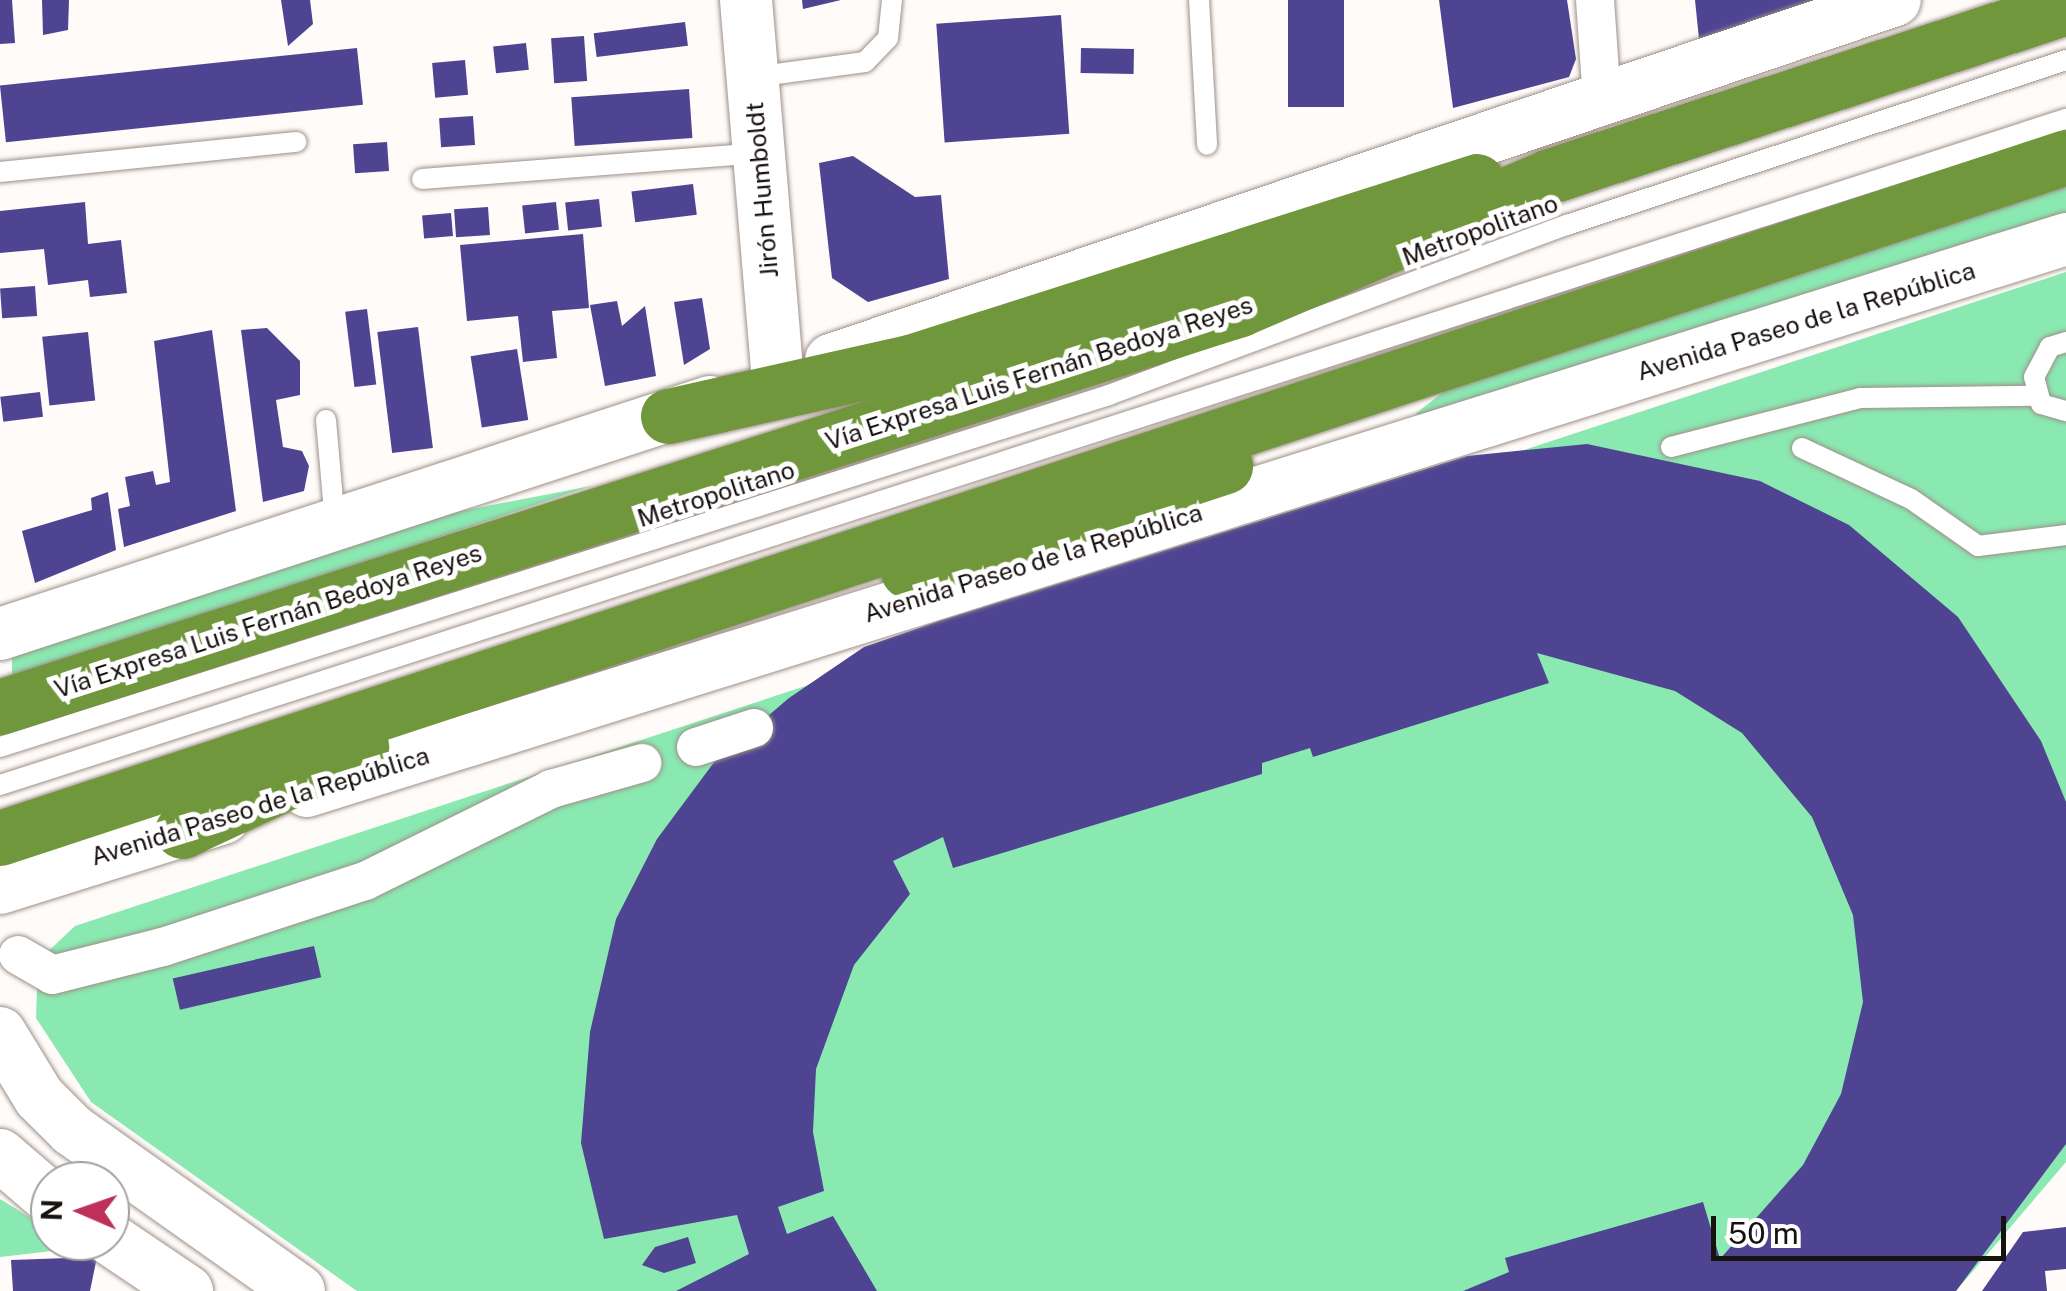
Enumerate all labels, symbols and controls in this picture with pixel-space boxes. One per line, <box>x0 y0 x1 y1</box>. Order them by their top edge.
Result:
street label: Jirón Humboldt <box>739 101 785 279</box>
street label: Metropolitano <box>1398 188 1562 272</box>
street label: Avenida Paseo de la República <box>1633 255 1979 387</box>
street label: Vía Expresa Luis Fernán Bedoya Reyes <box>822 290 1256 456</box>
street label: Metropolitano <box>634 454 798 534</box>
street label: Avenida Paseo de la República <box>860 497 1206 629</box>
street label: Vía Expresa Luis Fernán Bedoya Reyes <box>51 538 485 704</box>
street label: Avenida Paseo de la República <box>87 740 433 872</box>
north arrow <box>30 1161 130 1261</box>
scale bar <box>1716 1196 2011 1258</box>
text: N <box>35 1198 68 1222</box>
text: 50 m <box>1728 1215 1799 1251</box>

